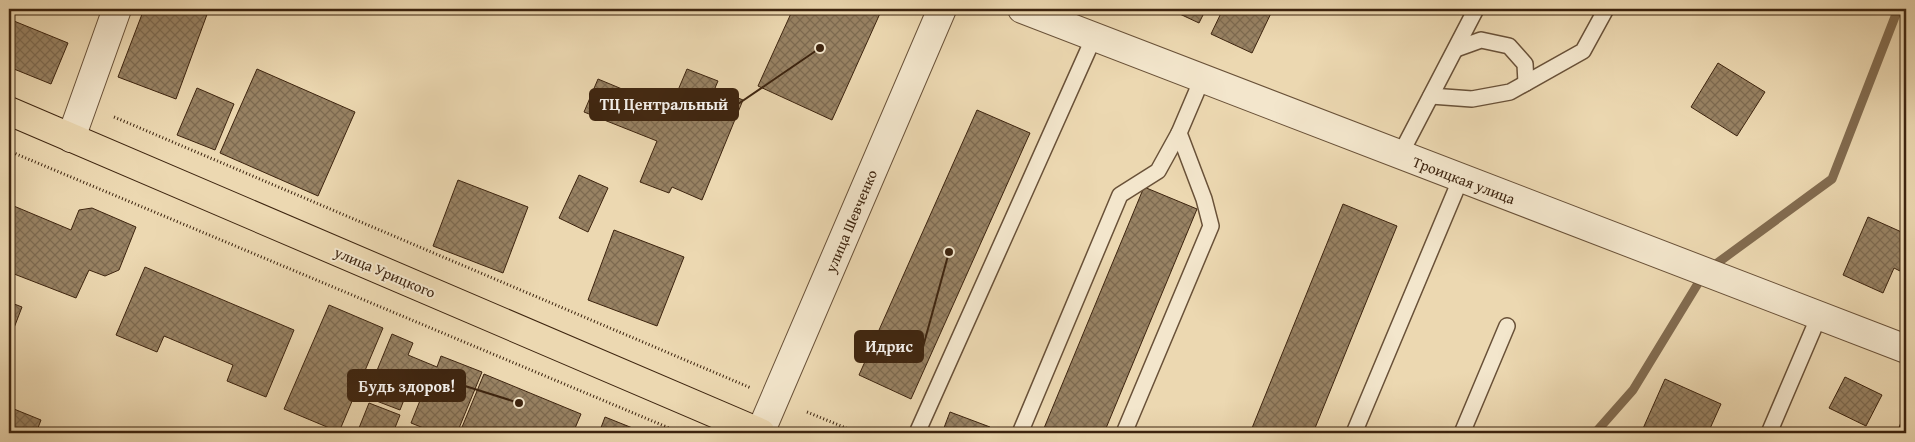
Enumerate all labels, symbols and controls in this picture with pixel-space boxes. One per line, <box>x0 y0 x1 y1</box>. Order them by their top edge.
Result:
callout: ТЦ Центральный <box>590 89 738 120</box>
text: ТЦ Центральный <box>600 92 728 116</box>
street label: Троицкая улица <box>1410 151 1519 209</box>
street label: улица Шевченко <box>819 166 882 277</box>
street label: улица Урицкого <box>330 241 439 303</box>
callout: Идрис <box>855 331 923 362</box>
text: Идрис <box>865 334 913 358</box>
callout: Будь здоров! <box>348 370 465 401</box>
text: Будь здоров! <box>359 374 455 398</box>

